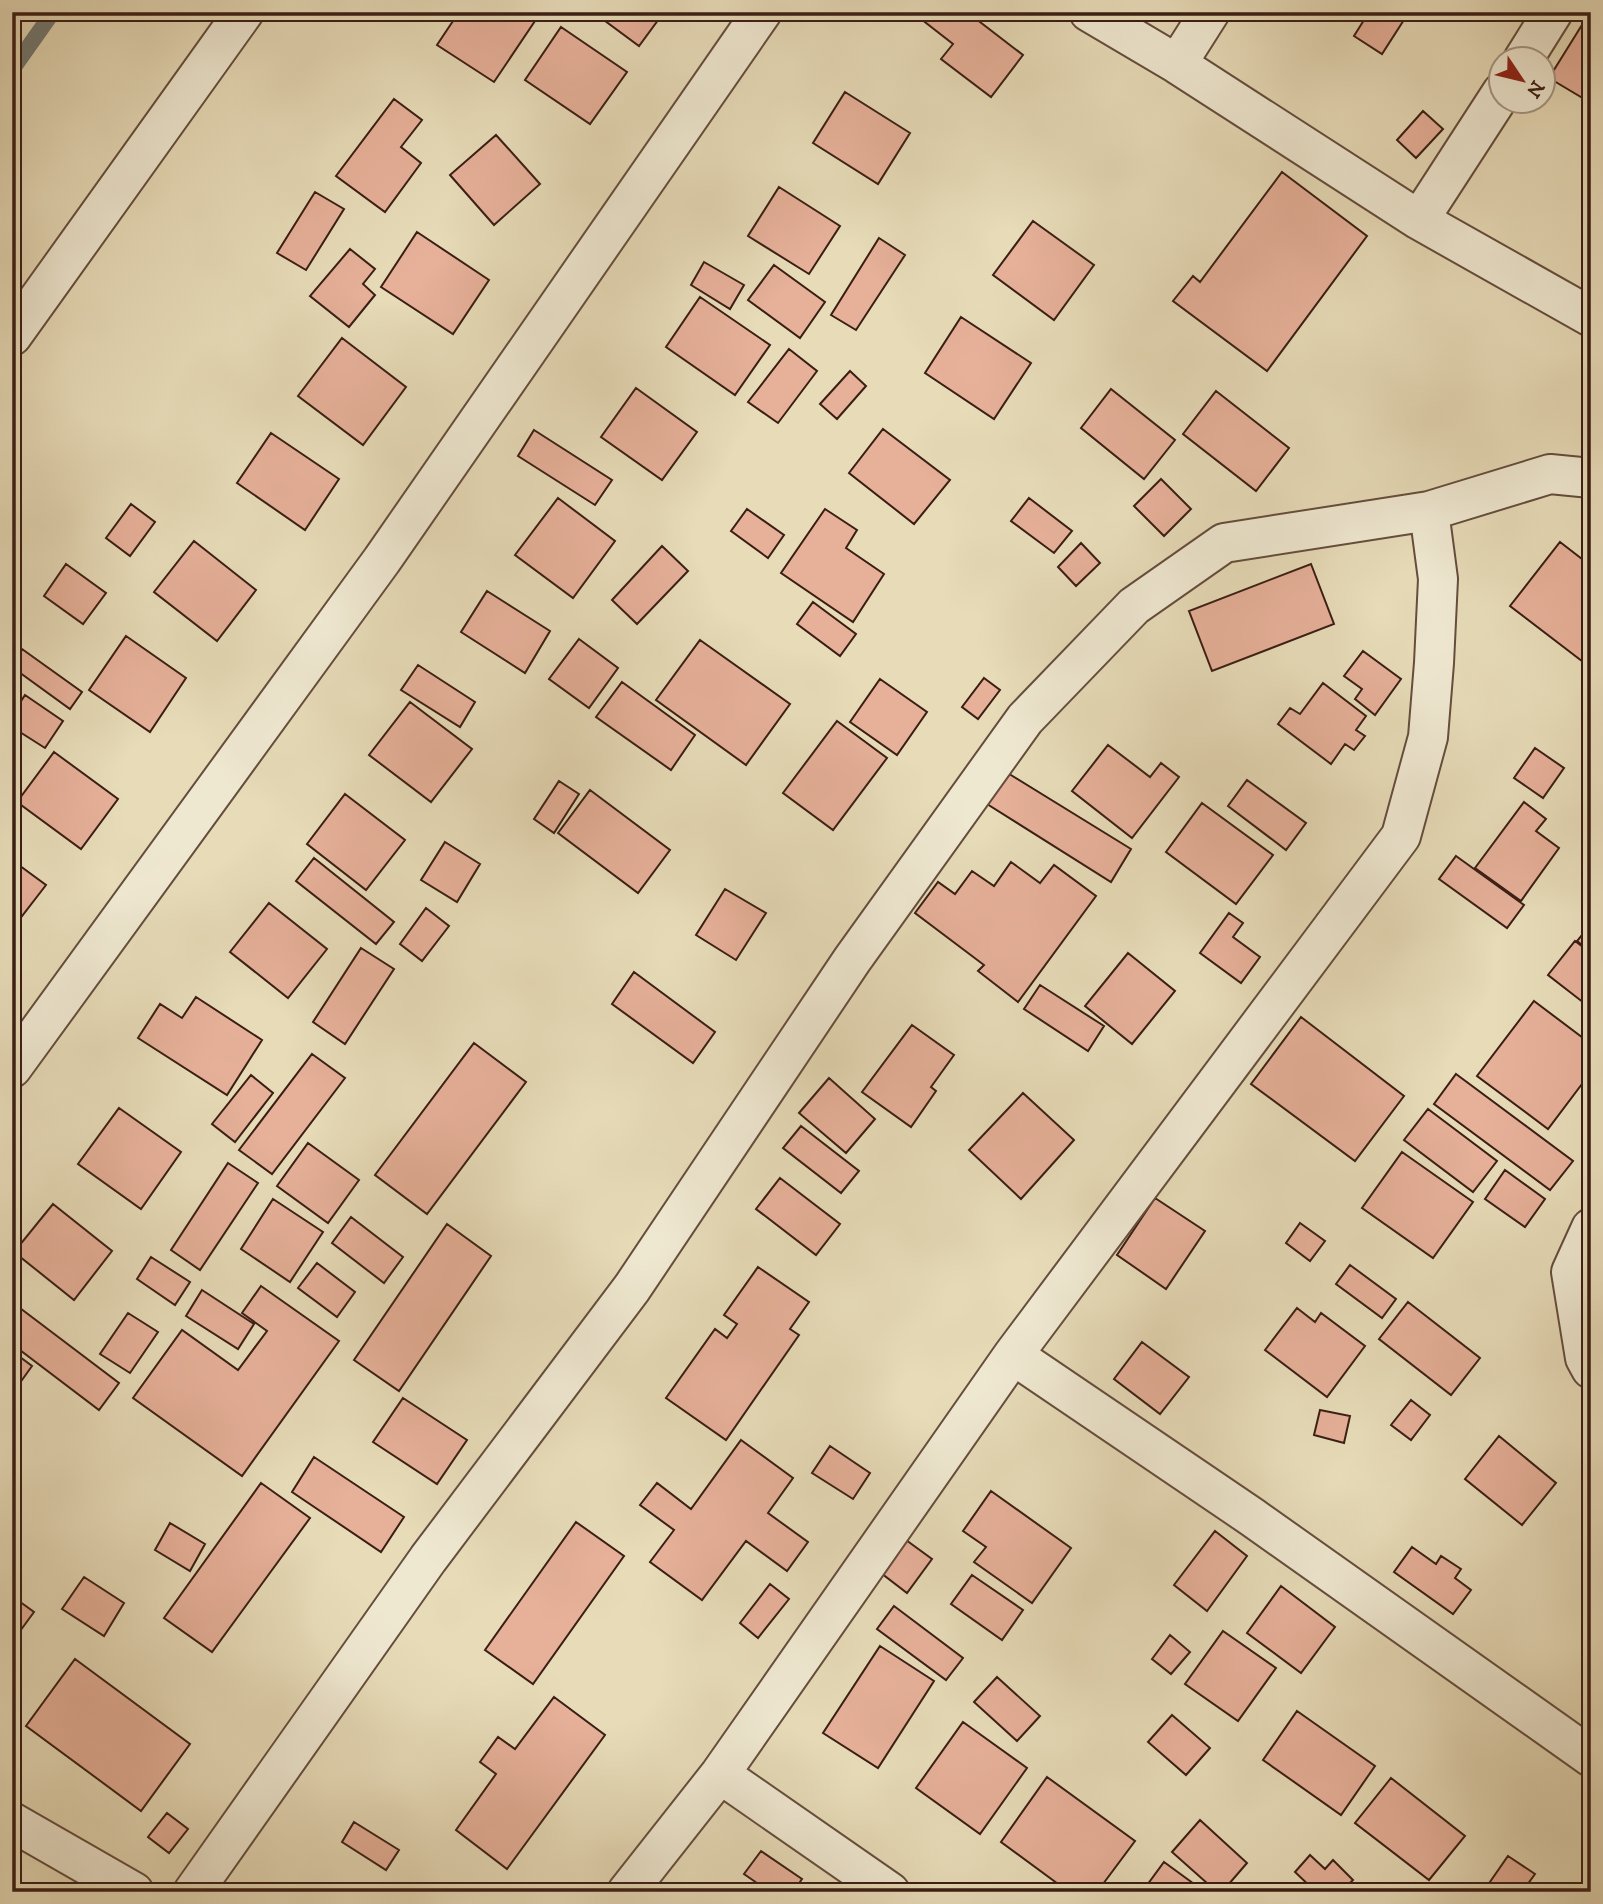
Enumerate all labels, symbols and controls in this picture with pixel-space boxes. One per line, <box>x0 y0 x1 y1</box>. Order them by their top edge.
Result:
north arrow <box>1488 46 1558 116</box>
text: N <box>1521 76 1549 102</box>

